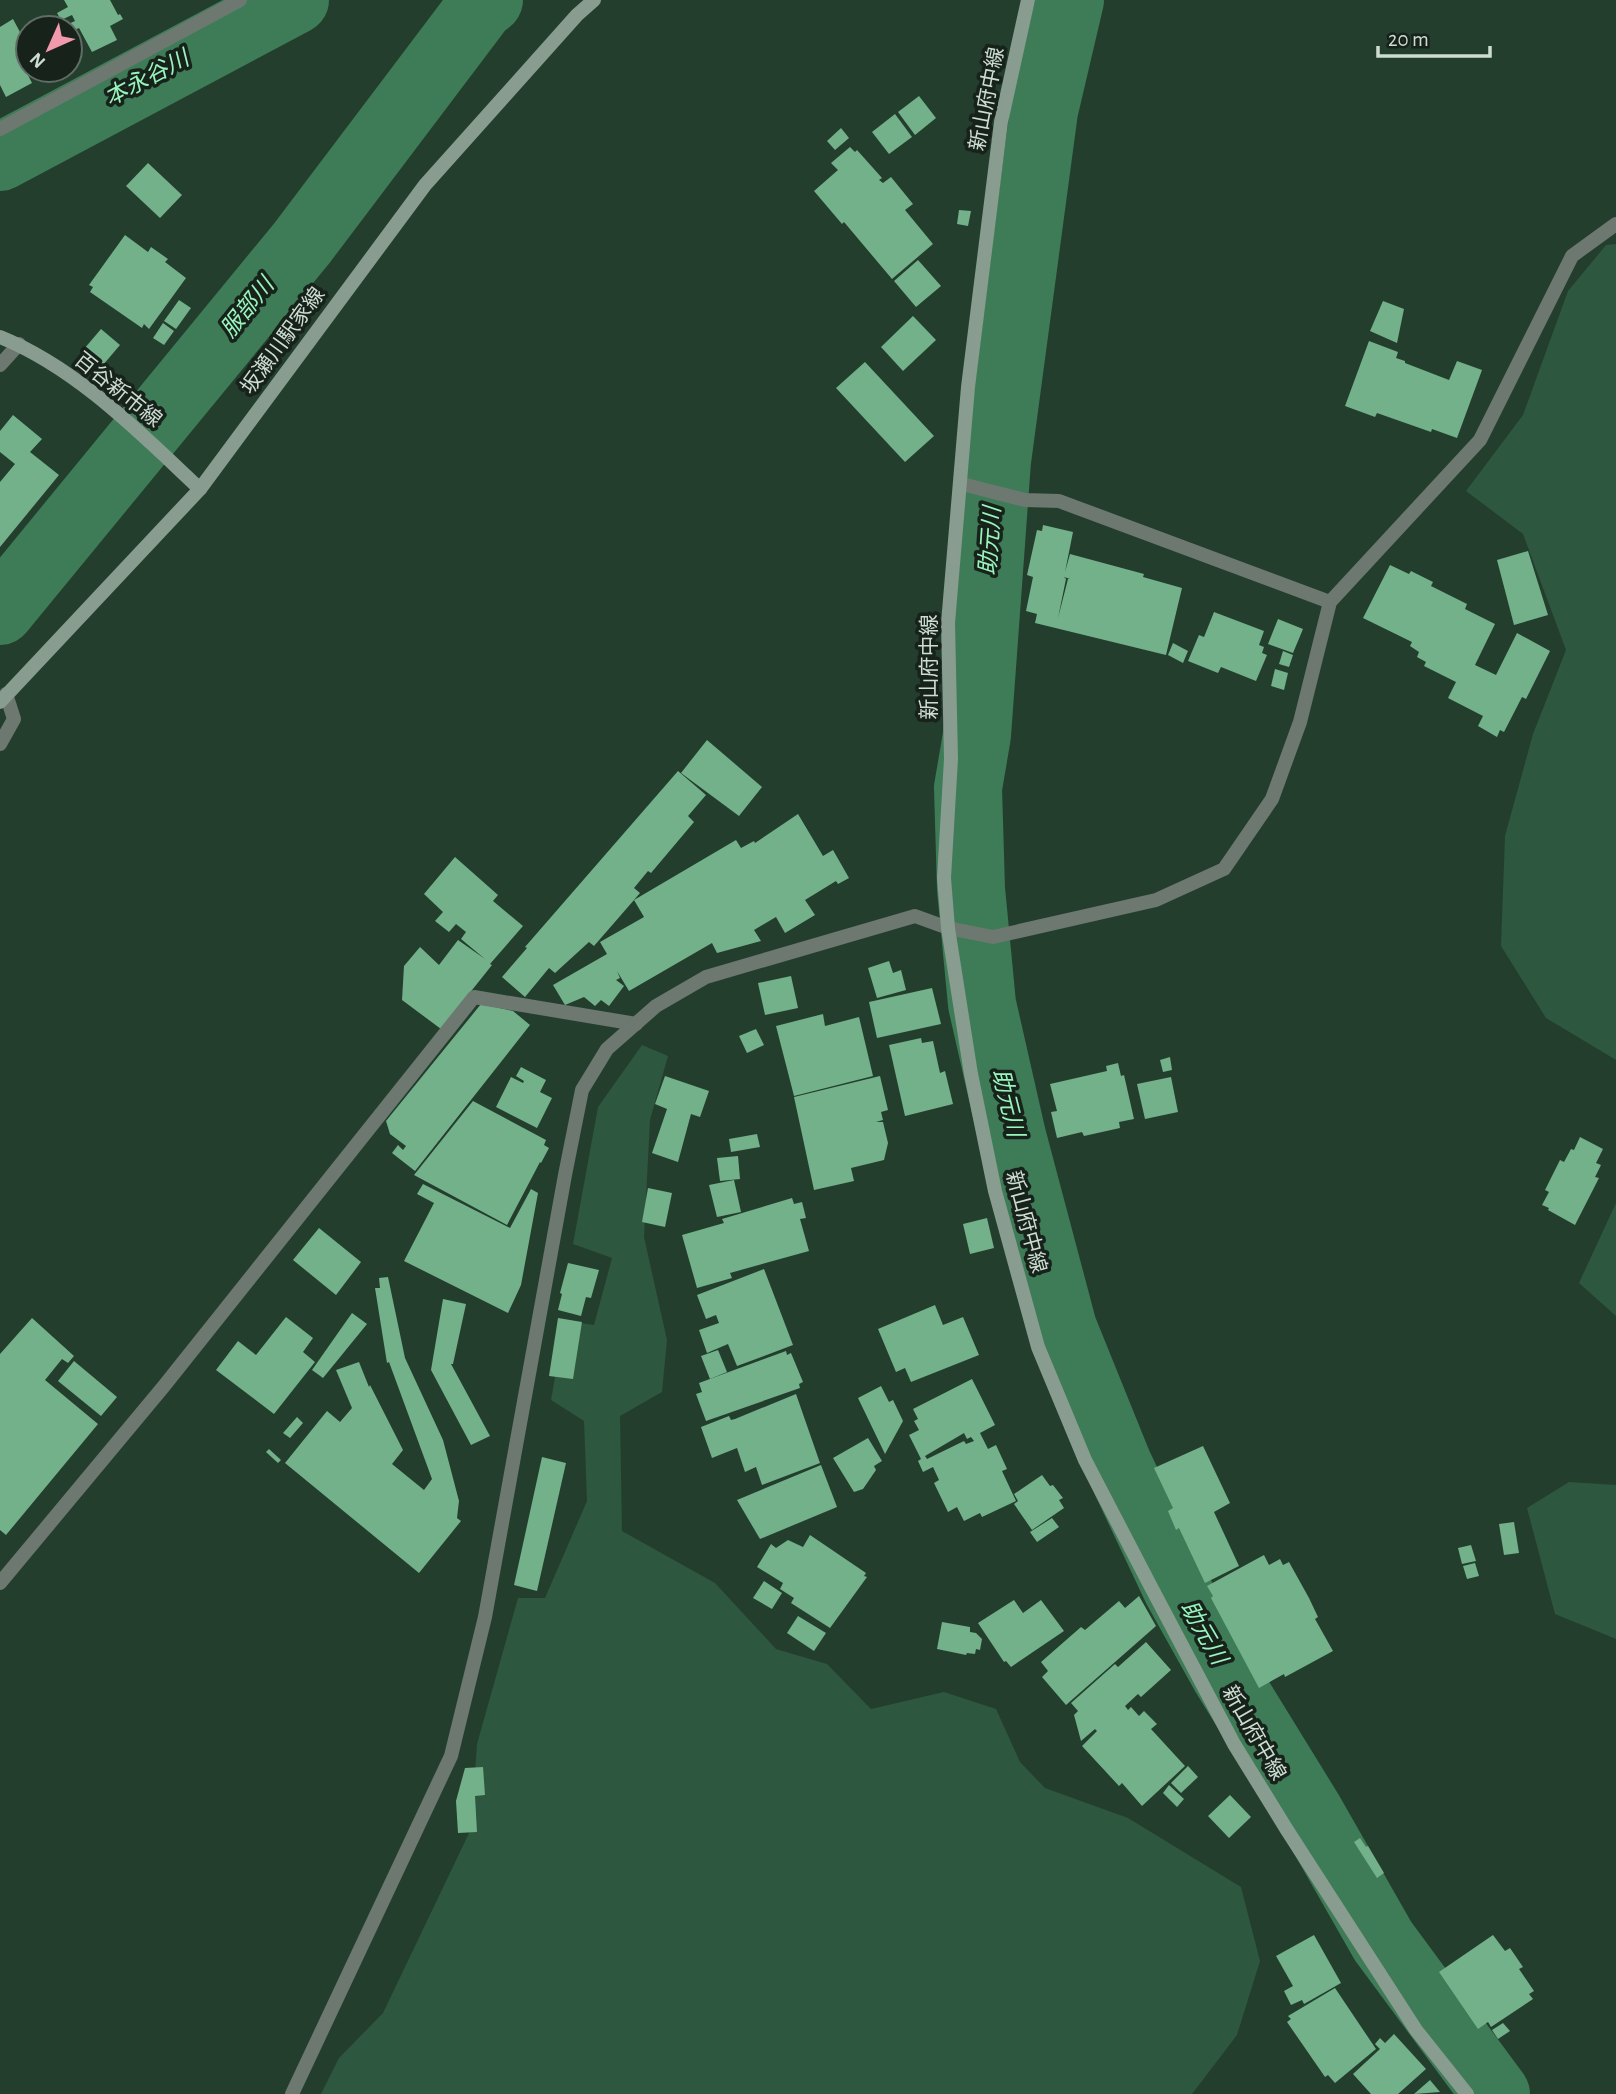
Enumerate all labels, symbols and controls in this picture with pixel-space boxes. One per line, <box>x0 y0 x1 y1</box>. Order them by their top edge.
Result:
north arrow <box>14 14 84 84</box>
scale bar <box>1378 14 1490 58</box>
text: 20 m <box>1388 29 1429 50</box>
water label: 本永谷川 <box>100 44 196 111</box>
street label: 新山府中線 <box>966 45 1007 153</box>
text: N <box>27 49 49 71</box>
water label: 服部川 <box>216 270 281 342</box>
street label: 坂瀬川駅家線 <box>237 283 329 398</box>
street label: 百谷新市線 <box>71 348 166 431</box>
water label: 助元川 <box>975 503 1005 576</box>
street label: 新山府中線 <box>918 615 940 720</box>
water label: 助元川 <box>987 1066 1029 1142</box>
street label: 新山府中線 <box>1002 1168 1051 1275</box>
water label: 助元川 <box>1176 1596 1233 1671</box>
street label: 新山府中線 <box>1219 1682 1290 1784</box>

